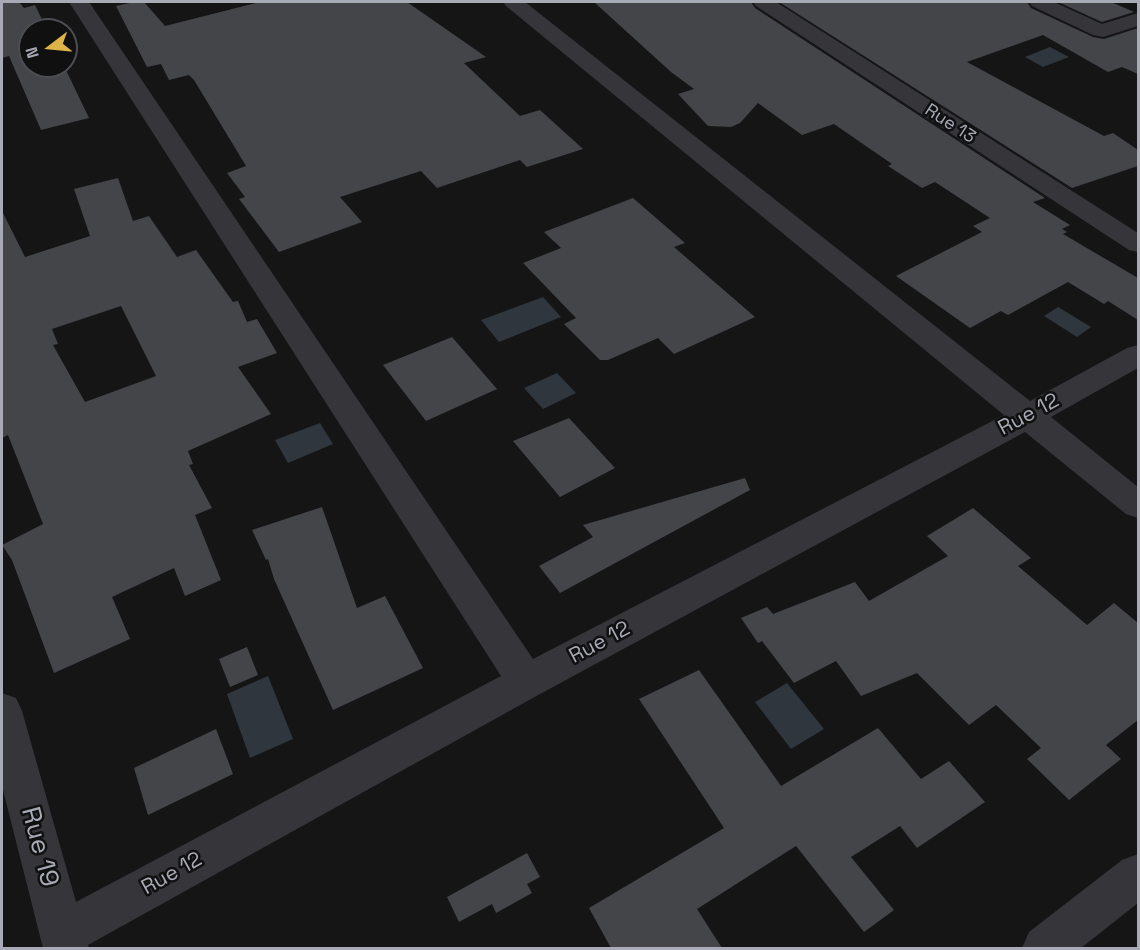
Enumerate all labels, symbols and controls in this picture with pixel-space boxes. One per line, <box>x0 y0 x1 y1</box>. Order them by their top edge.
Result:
north arrow <box>18 18 78 78</box>
text: N <box>21 45 44 61</box>
street label: Rue 13 <box>921 100 979 148</box>
street label: Rue 12 <box>994 389 1064 441</box>
street label: Rue 12 <box>565 617 635 669</box>
street label: Rue 19 <box>13 804 65 890</box>
street label: Rue 12 <box>137 847 207 901</box>

